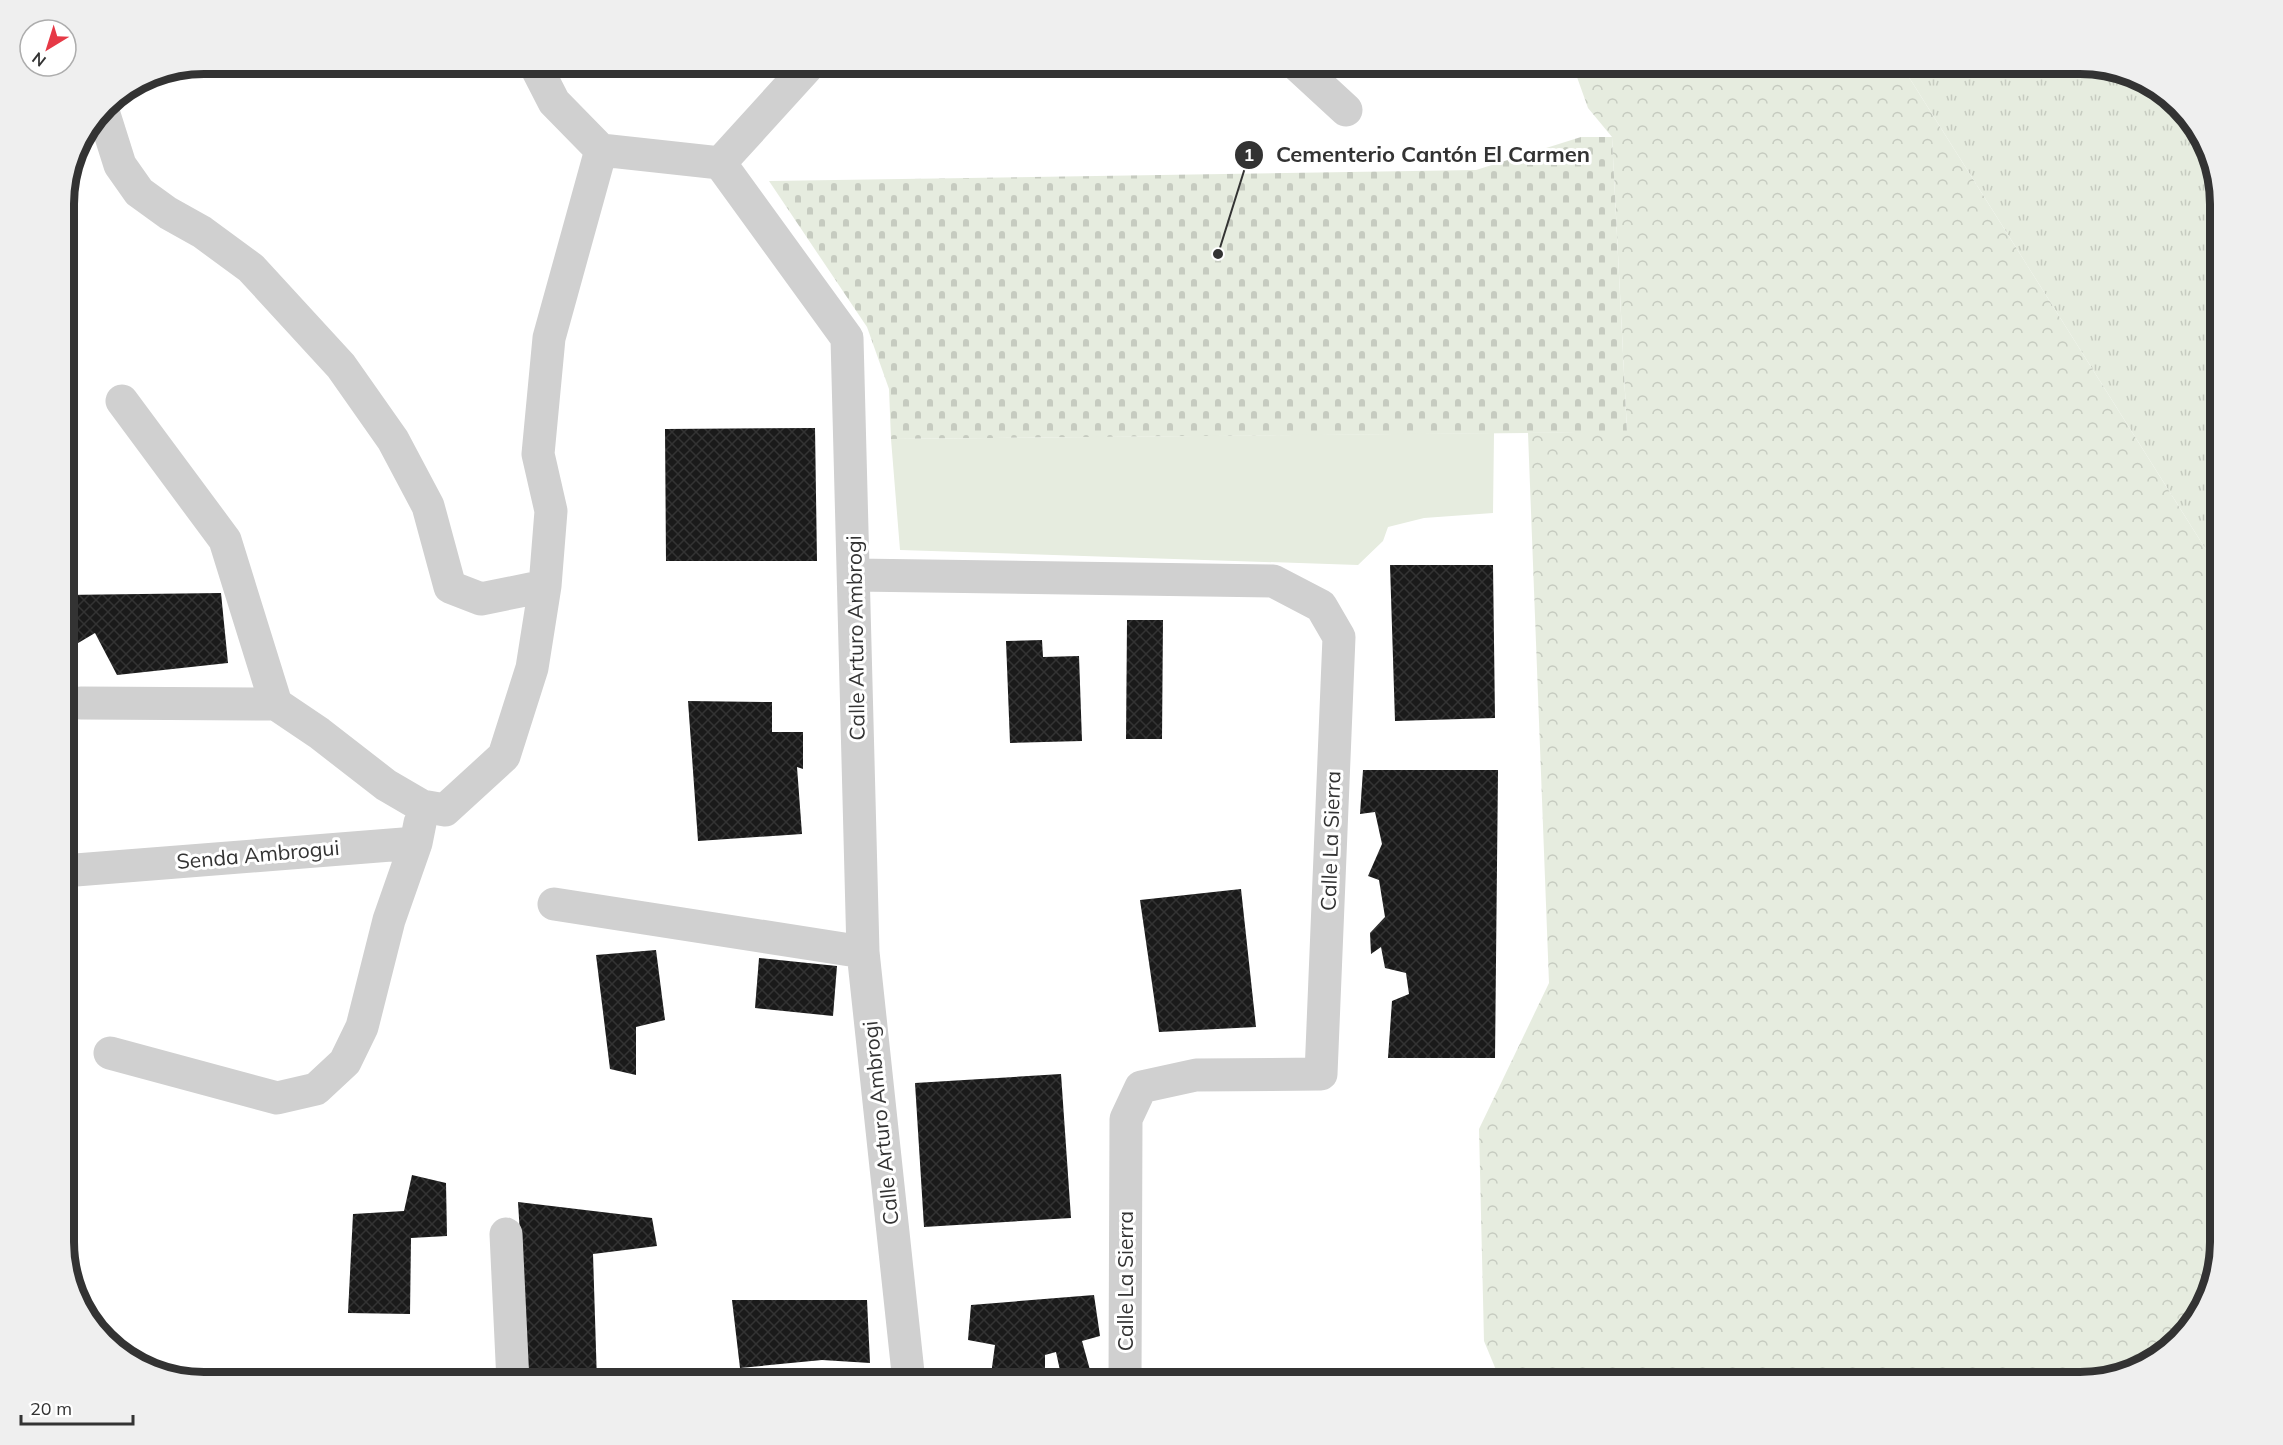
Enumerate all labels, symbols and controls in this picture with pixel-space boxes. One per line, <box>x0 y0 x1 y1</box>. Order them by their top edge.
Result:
north arrow <box>18 18 78 78</box>
text: N <box>28 48 50 71</box>
callout: Cementerio Cantón El Carmen <box>1234 135 1602 175</box>
text: Cementerio Cantón El Carmen <box>1276 140 1590 168</box>
text: 1 <box>1244 143 1254 166</box>
street label: Calle Arturo Ambrogi <box>840 535 870 741</box>
street label: Calle La Sierra <box>1315 770 1345 912</box>
street label: Senda Ambrogui <box>175 834 340 874</box>
street label: Calle Arturo Ambrogi <box>856 1020 904 1226</box>
street label: Calle La Sierra <box>1112 1211 1138 1351</box>
scale bar <box>21 1388 134 1426</box>
text: 20 m <box>30 1397 72 1420</box>

